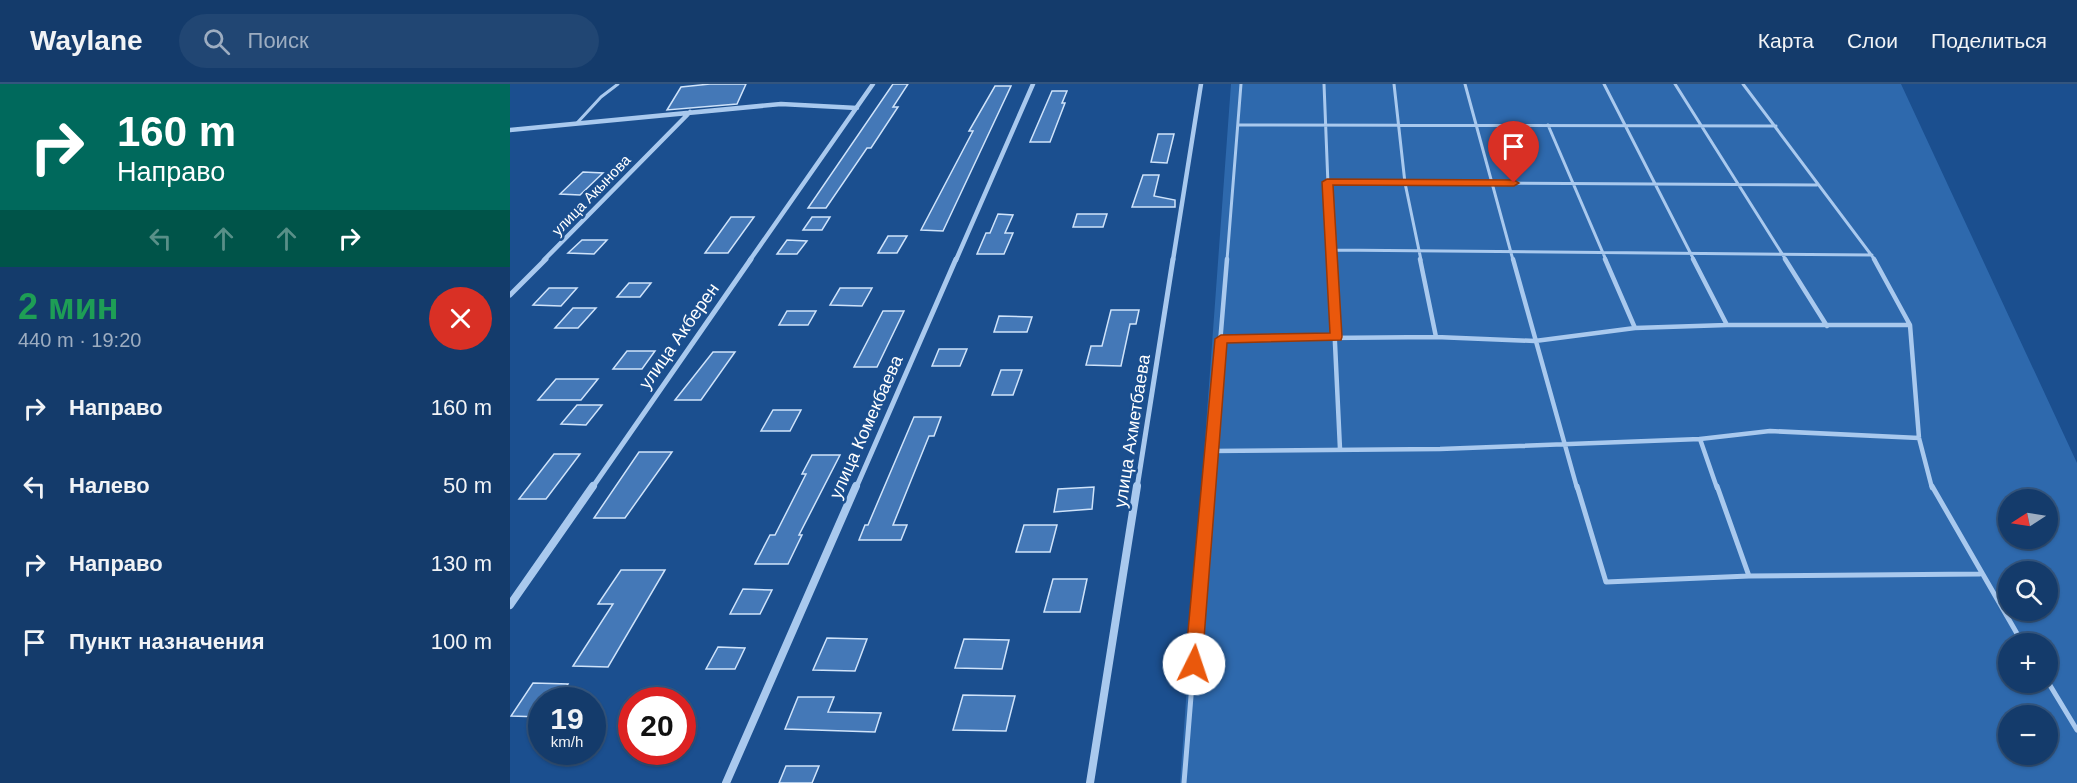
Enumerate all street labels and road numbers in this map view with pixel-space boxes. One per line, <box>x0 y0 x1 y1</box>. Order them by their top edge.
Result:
street label: улица Акынова <box>548 151 634 239</box>
street label: улица Акберен <box>635 279 723 393</box>
street label: улица Комекбаева <box>825 351 907 502</box>
street label: улица Ахметбаева <box>1110 352 1154 509</box>

